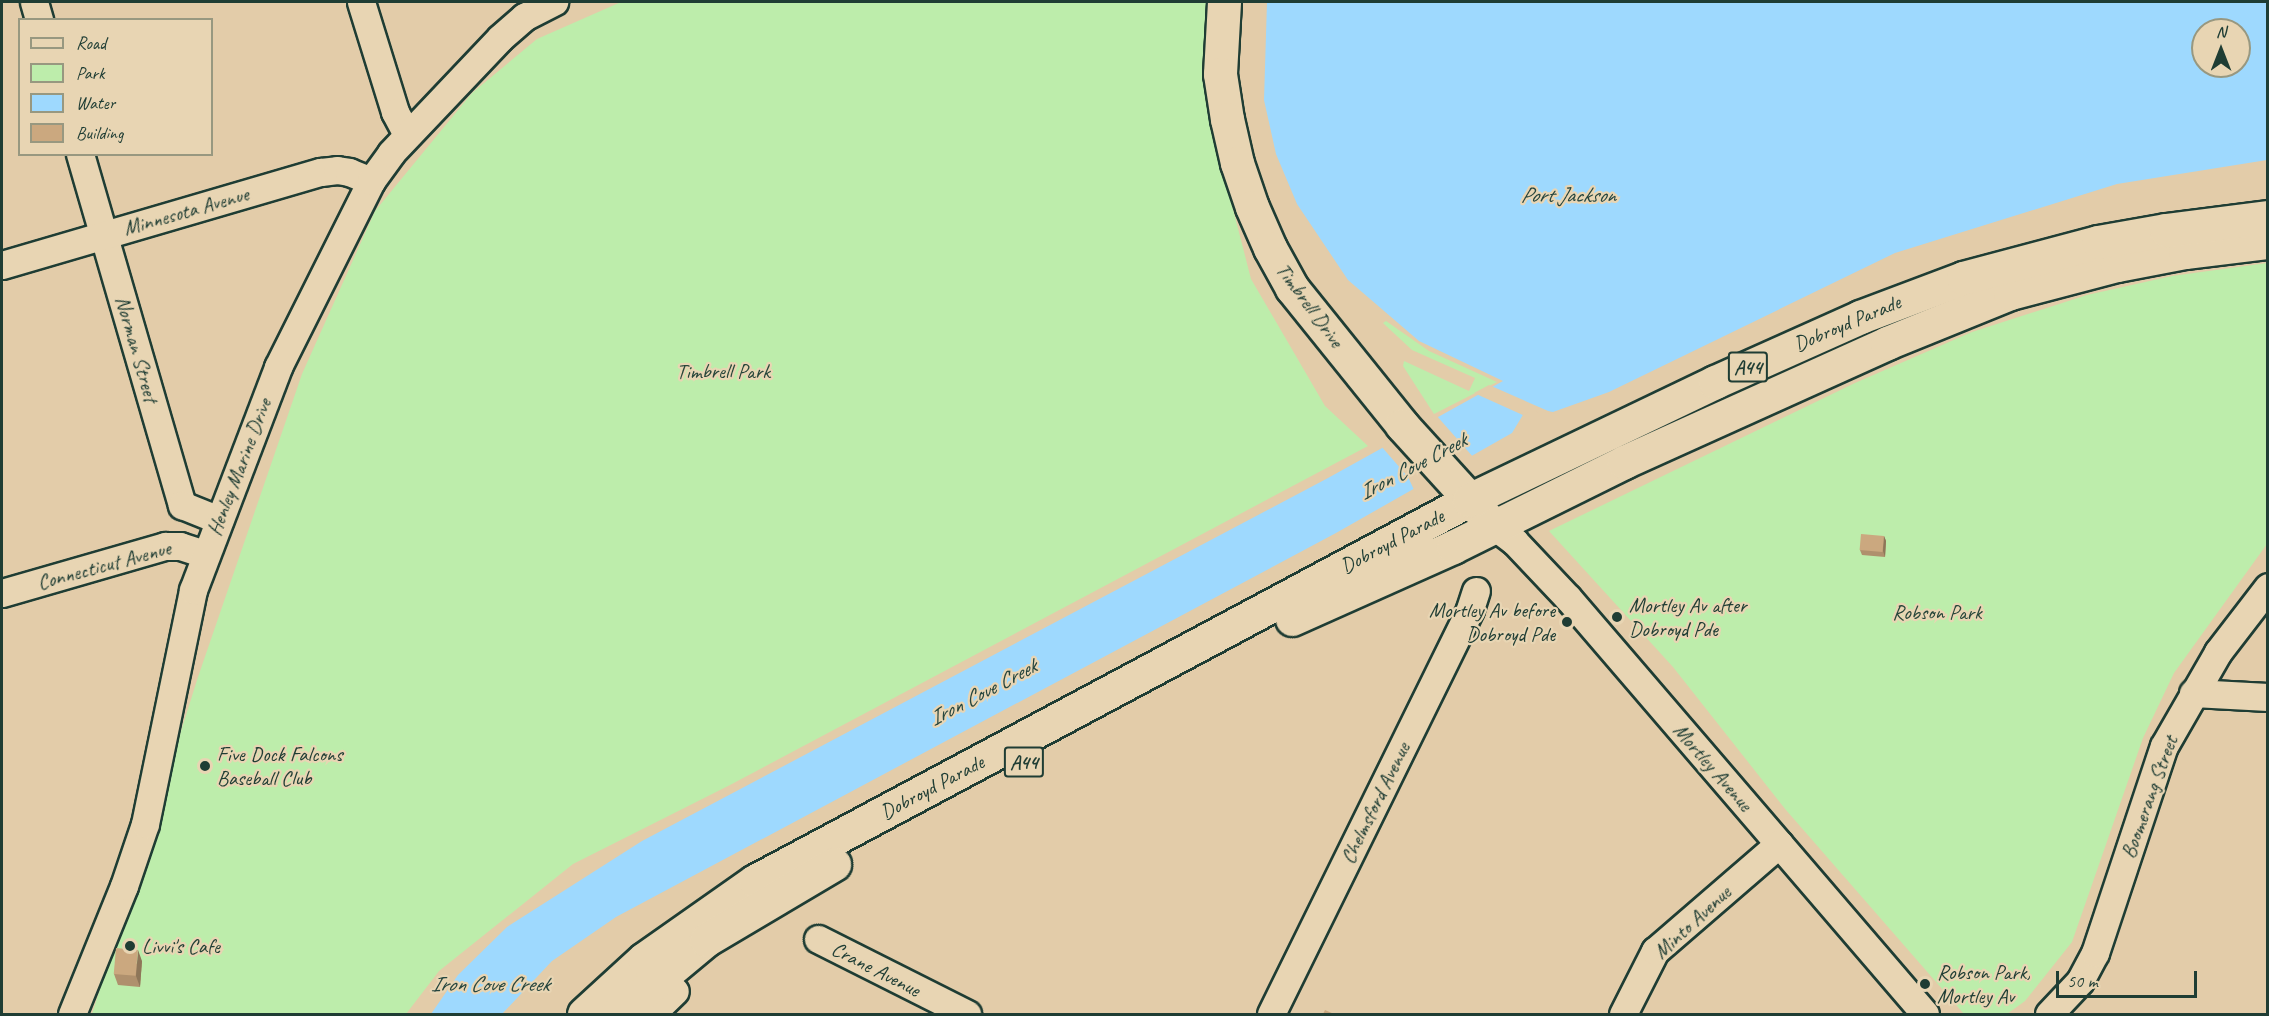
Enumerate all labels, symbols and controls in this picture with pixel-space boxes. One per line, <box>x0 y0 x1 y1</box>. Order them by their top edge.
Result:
legend <box>18 18 213 156</box>
north arrow <box>2191 18 2251 78</box>
text: N <box>2216 22 2226 42</box>
text: Road <box>76 32 106 54</box>
text: Park <box>76 62 105 84</box>
text: Water <box>76 92 115 114</box>
text: Building <box>76 122 123 144</box>
street label: Minnesota Avenue <box>121 181 251 241</box>
water label: Port Jackson <box>1521 183 1615 209</box>
street label: Timbrell Drive <box>1271 258 1349 352</box>
street label: Dobroyd Parade <box>1790 289 1904 357</box>
street label: Norman Street <box>110 293 164 405</box>
road number: A44 <box>1727 350 1769 384</box>
park label: Timbrell Park <box>676 358 770 384</box>
street label: Henley Marine Drive <box>201 395 277 539</box>
water label: Iron Cove Creek <box>1355 428 1471 506</box>
street label: Dobroyd Parade <box>1336 503 1448 579</box>
street label: Connecticut Avenue <box>34 535 174 595</box>
place label: Mortley Av after Dobroyd Pde <box>1629 592 1747 642</box>
place label: Mortley Av before Dobroyd Pde <box>1429 597 1555 647</box>
park label: Robson Park <box>1892 599 1982 625</box>
marker: Mortley Av after Dobroyd Pde <box>1610 610 1624 624</box>
marker: Mortley Av before Dobroyd Pde <box>1560 615 1574 629</box>
water label: Iron Cove Creek <box>925 654 1041 732</box>
street label: Mortley Avenue <box>1668 718 1758 816</box>
street label: Boomerang Street <box>2115 732 2183 862</box>
street label: Chelmsford Avenue <box>1335 738 1415 868</box>
place label: Five Dock Falcons Baseball Club <box>217 741 343 791</box>
road number: A44 <box>1003 745 1045 779</box>
street label: Dobroyd Parade <box>876 749 988 825</box>
marker: Five Dock Falcons Baseball Club <box>198 759 212 773</box>
street label: Minto Avenue <box>1648 880 1736 964</box>
place label: Livvi's Cafe <box>142 933 220 959</box>
street label: Crane Avenue <box>827 936 925 1002</box>
marker: Livvi's Cafe <box>123 939 137 953</box>
place label: Robson Park, Mortley Av <box>1937 959 2031 1009</box>
scale bar <box>2059 959 2200 997</box>
text: 50 m <box>2067 970 2098 992</box>
water label: Iron Cove Creek <box>431 972 549 998</box>
marker: Robson Park, Mortley Av <box>1918 977 1932 991</box>

